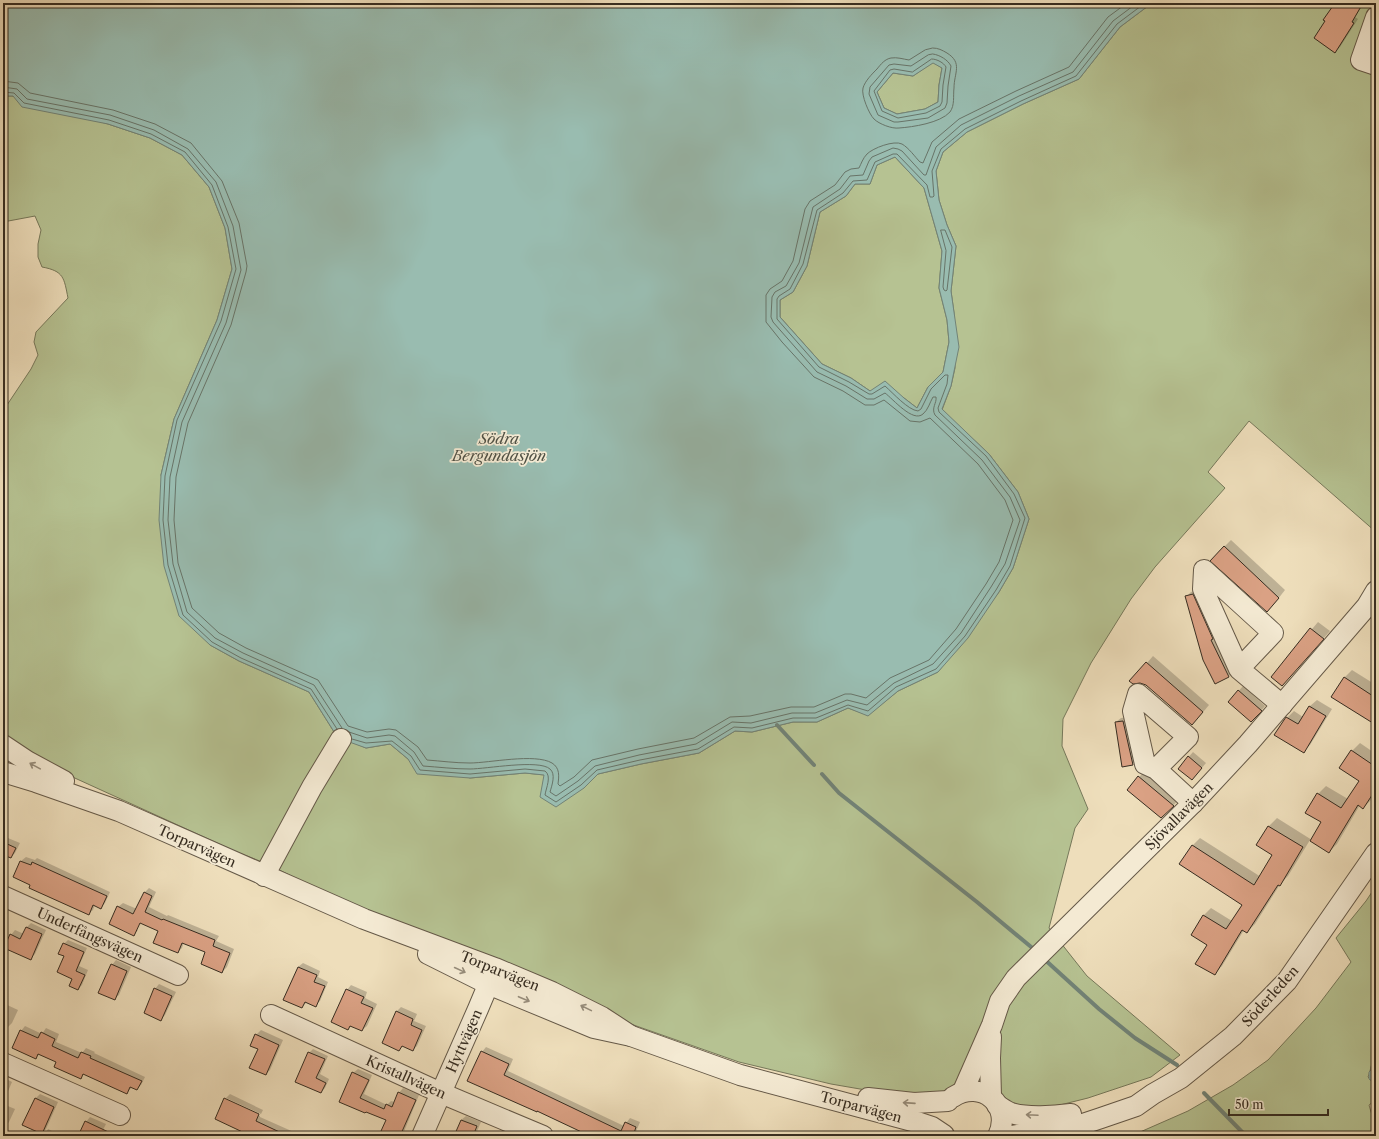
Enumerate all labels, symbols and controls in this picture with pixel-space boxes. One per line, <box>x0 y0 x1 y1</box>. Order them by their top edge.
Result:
water label: Södra Bergundasjön <box>451 429 546 465</box>
one-way arrow <box>29 761 41 769</box>
street label: Sjövallavägen <box>1141 778 1217 854</box>
street label: Torparvägen <box>155 821 239 871</box>
street label: Underfångsvägen <box>34 903 146 967</box>
street label: Torparvägen <box>458 947 543 995</box>
street label: Söderleden <box>1238 961 1302 1030</box>
one-way arrow <box>454 967 466 974</box>
one-way arrow <box>518 996 530 1003</box>
one-way arrow <box>580 1004 592 1012</box>
street label: Hyttvägen <box>442 1006 486 1076</box>
street label: Kristallvägen <box>363 1051 449 1103</box>
street label: Torparvägen <box>818 1087 904 1127</box>
scale bar <box>1229 1091 1328 1117</box>
text: 50 m <box>1235 1097 1264 1112</box>
one-way arrow <box>903 1099 916 1106</box>
one-way arrow <box>1026 1112 1039 1119</box>

